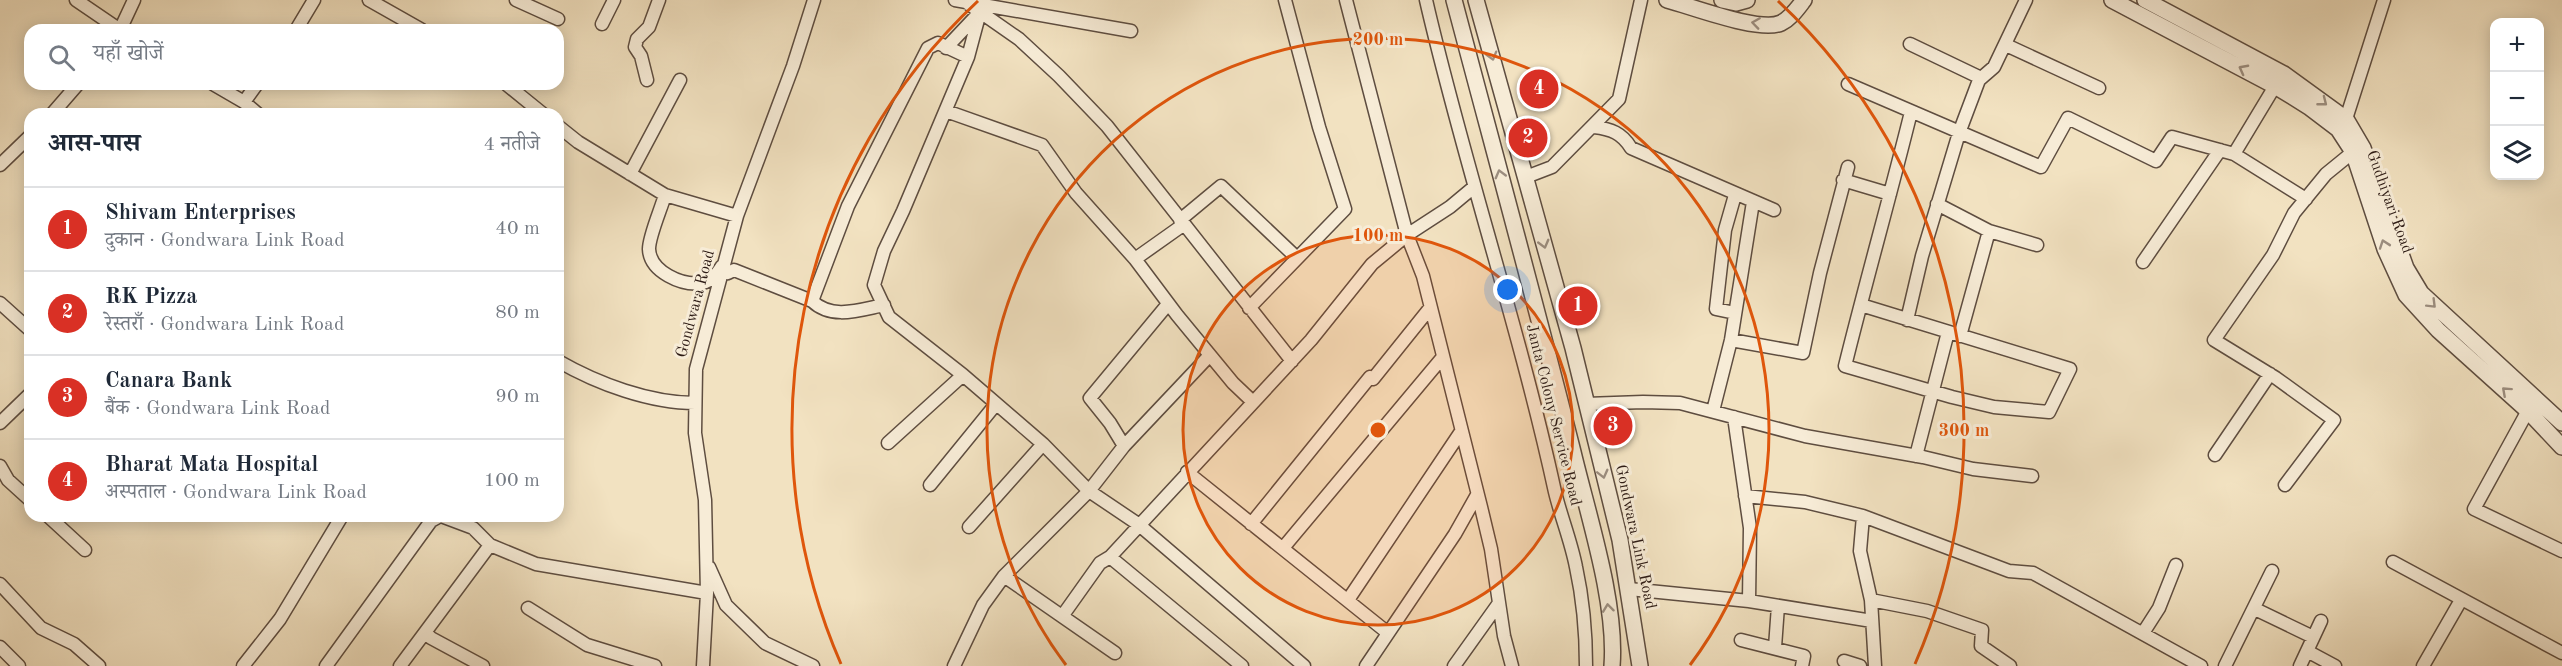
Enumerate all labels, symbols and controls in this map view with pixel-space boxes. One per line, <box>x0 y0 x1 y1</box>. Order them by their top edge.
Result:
one-way arrow <box>1751 17 1760 29</box>
map controls <box>2490 18 2544 180</box>
button: + <box>2490 18 2544 72</box>
search box <box>24 24 564 90</box>
text: 200 m <box>1353 31 1403 49</box>
icon: search <box>45 41 78 74</box>
text: यहाँ खोजें <box>93 43 164 65</box>
one-way arrow <box>1485 50 1497 61</box>
one-way arrow <box>2238 64 2249 76</box>
pin: 4 <box>1520 66 1558 112</box>
button: − <box>2490 72 2544 126</box>
one-way arrow <box>2317 94 2328 105</box>
pin: 2 <box>1508 116 1547 160</box>
button: layers <box>2490 126 2544 180</box>
text: आस-पास <box>48 131 140 157</box>
text: 4 नतीजे <box>483 135 540 155</box>
street label: Gudhiyari Road <box>2363 148 2415 256</box>
one-way arrow <box>1495 169 1507 180</box>
text: Shivam Enterprises <box>105 202 296 224</box>
text: 1 <box>62 219 73 239</box>
text: 40 m <box>495 219 540 239</box>
text: 100 m <box>1353 227 1403 245</box>
text: दुकान · Gondwara Link Road <box>105 231 345 251</box>
one-way arrow <box>1537 238 1549 249</box>
one-way arrow <box>2378 239 2391 249</box>
street label: Gondwara Road <box>674 248 718 360</box>
your location <box>1493 275 1522 304</box>
pin: 1 <box>1558 284 1598 328</box>
text: RK Pizza <box>105 286 198 308</box>
one-way arrow <box>2425 298 2436 308</box>
text: 2 <box>62 303 73 323</box>
text: 80 m <box>495 303 540 323</box>
text: रेस्तराँ · Gondwara Link Road <box>105 315 344 335</box>
street label: Janta Colony Service Road <box>1523 322 1583 508</box>
text: Canara Bank <box>105 370 232 392</box>
text: 3 <box>62 387 73 407</box>
text: 90 m <box>495 387 540 407</box>
one-way arrow <box>2502 387 2513 398</box>
text: बैंक · Gondwara Link Road <box>105 399 330 419</box>
pin: 3 <box>1594 404 1632 448</box>
centre of rings <box>1368 420 1388 440</box>
text: 300 m <box>1939 422 1989 440</box>
text: Bharat Mata Hospital <box>105 454 318 476</box>
street label: Gondwara Link Road <box>1612 463 1658 611</box>
one-way arrow <box>1596 468 1609 478</box>
text: 4 <box>62 471 73 491</box>
text: 100 m <box>484 471 540 491</box>
text: अस्पताल · Gondwara Link Road <box>105 483 367 503</box>
one-way arrow <box>1602 603 1615 612</box>

